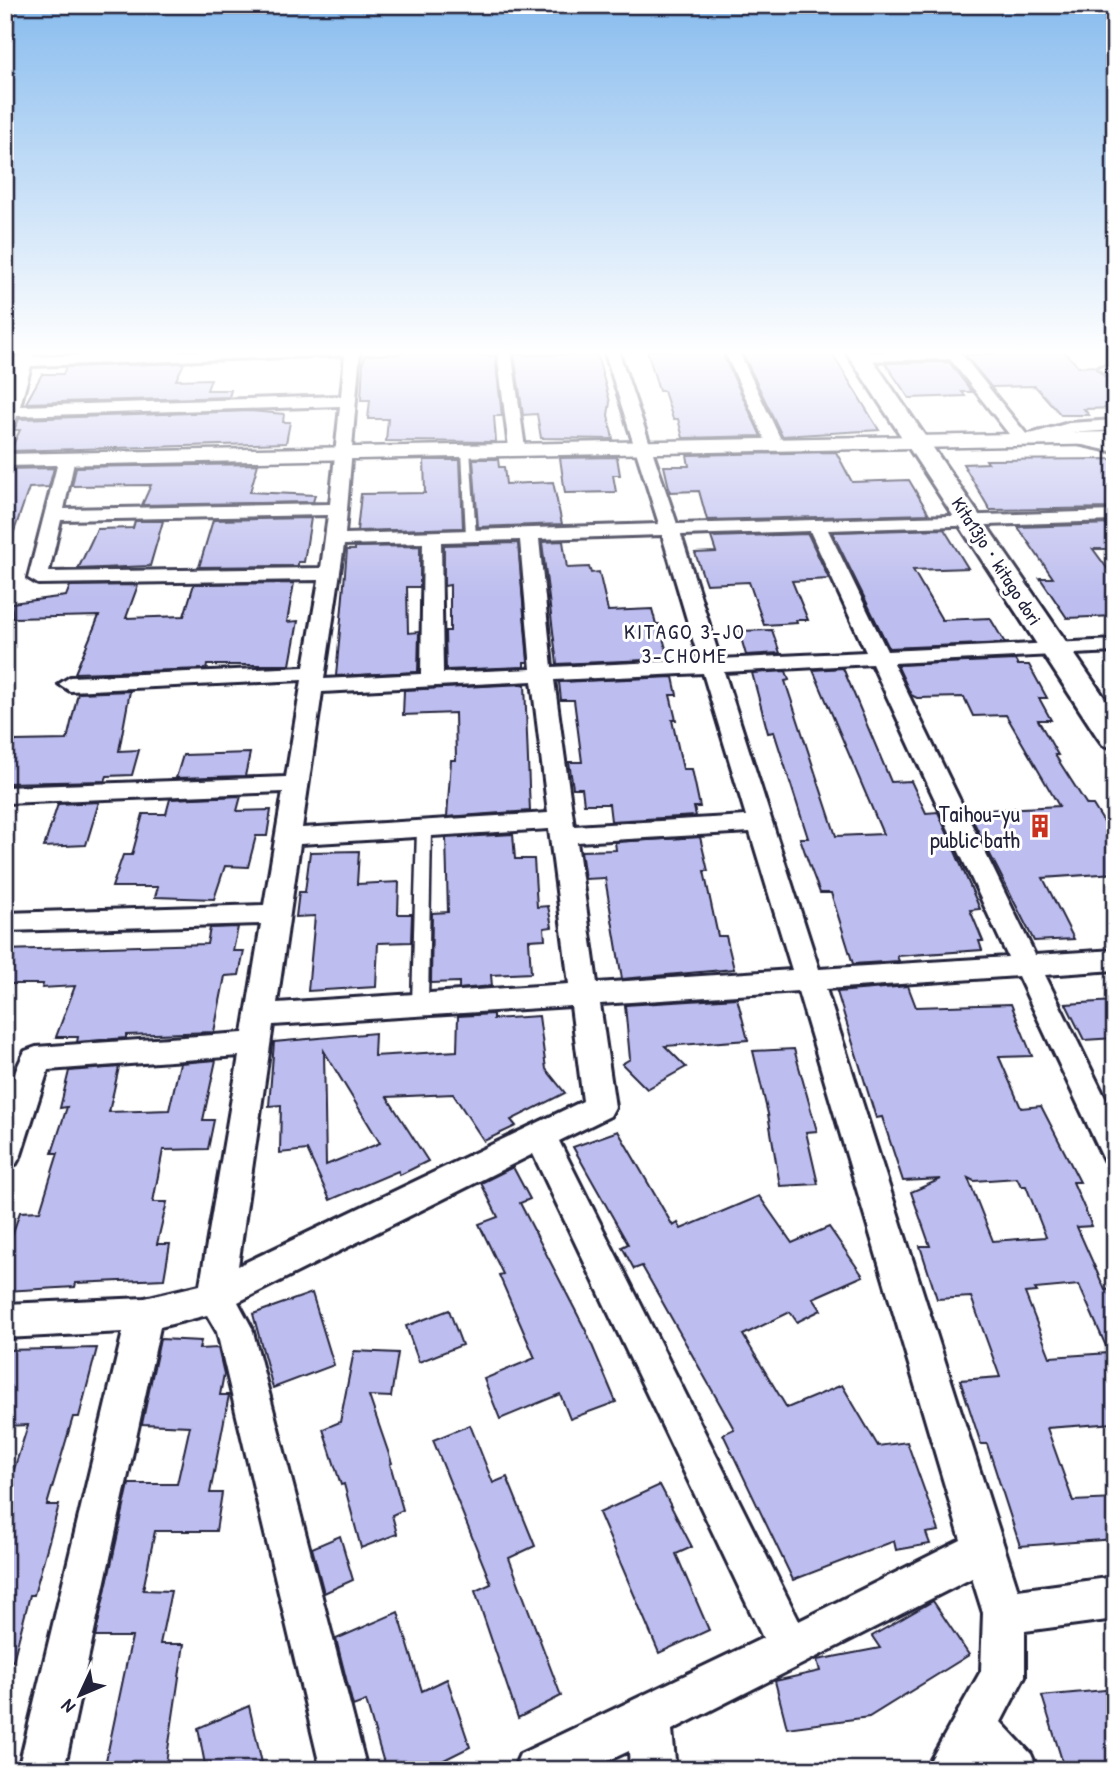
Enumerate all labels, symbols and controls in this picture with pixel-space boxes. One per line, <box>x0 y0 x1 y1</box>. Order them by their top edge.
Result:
street label: Kita13jo・kitago dori <box>946 492 1048 630</box>
district label: KITAGO 3-JO 3-CHOME <box>624 617 746 670</box>
place label: Taihou-yu public bath <box>930 798 1020 855</box>
building icon: Taihou-yu public bath <box>1026 812 1054 840</box>
north arrow <box>46 1660 116 1730</box>
text: N <box>55 1694 81 1719</box>

